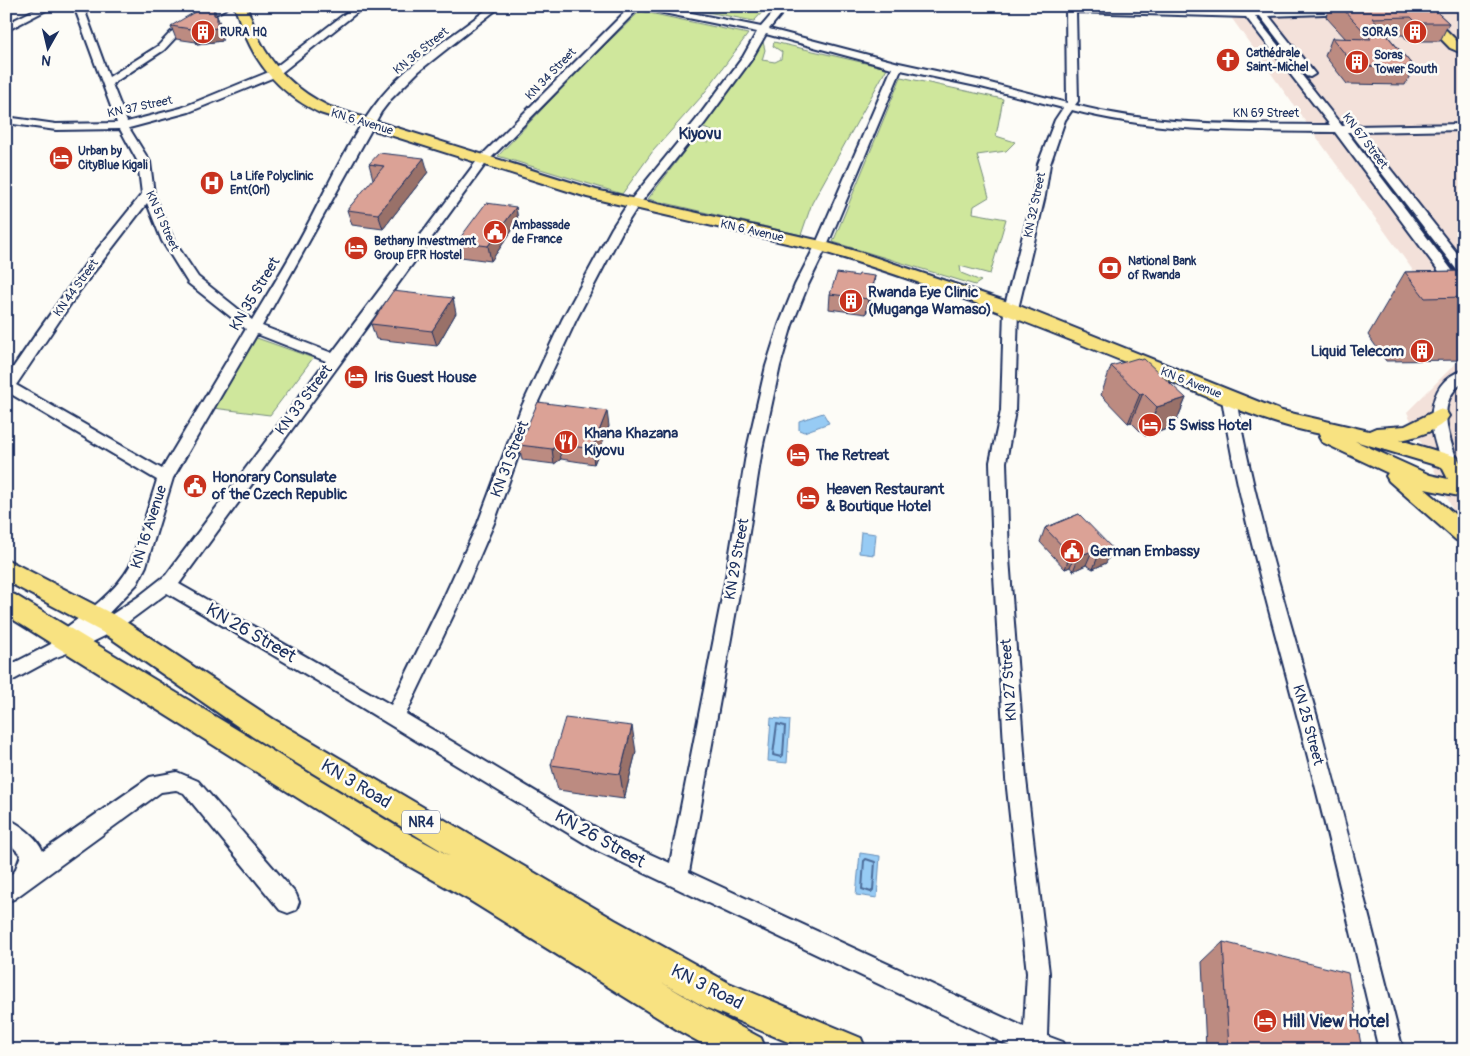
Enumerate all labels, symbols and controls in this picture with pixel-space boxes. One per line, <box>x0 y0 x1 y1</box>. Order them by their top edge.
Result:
building icon: RURA HQ <box>190 19 216 45</box>
building icon: SORAS <box>1402 19 1428 45</box>
north arrow <box>22 22 72 72</box>
street label: KN 36 Street <box>390 24 452 78</box>
place label: RURA HQ <box>220 25 267 40</box>
place label: SORAS <box>1362 25 1398 40</box>
street label: KN 34 Street <box>522 45 580 103</box>
place label: Cathédrale Saint-Michel <box>1246 46 1309 75</box>
church icon: Cathédrale Saint-Michel <box>1215 47 1241 73</box>
place label: Soras Tower South <box>1373 48 1438 77</box>
building icon: Soras Tower South <box>1344 49 1370 75</box>
text: N <box>40 51 52 69</box>
street label: KN 37 Street <box>106 93 174 121</box>
street label: KN 6 Avenue <box>329 105 395 139</box>
street label: KN 69 Street <box>1233 106 1299 121</box>
street label: KN 67 Street <box>1339 110 1391 172</box>
district label: Kiyovu <box>678 124 722 144</box>
place label: Urban by CityBlue Kigali <box>78 144 148 173</box>
hotel icon: Urban by CityBlue Kigali <box>48 145 74 171</box>
place label: La Life Polyclinic Ent(Orl) <box>230 169 314 198</box>
hospital icon: La Life Polyclinic Ent(Orl) <box>199 170 225 196</box>
street label: KN 32 Street <box>1021 171 1049 239</box>
street label: KN 51 Street <box>142 189 182 254</box>
street label: KN 6 Avenue <box>719 216 785 246</box>
place label: Ambassade de France <box>512 218 571 247</box>
public building icon: Ambassade de France <box>482 219 508 245</box>
place label: Bethany Investment Group EPR Hostel <box>374 234 477 263</box>
hotel icon: Bethany Investment Group EPR Hostel <box>343 235 369 261</box>
street label: KN 35 Street <box>226 253 285 334</box>
place label: National Bank of Rwanda <box>1127 254 1197 283</box>
bank icon: National Bank of Rwanda <box>1097 255 1123 281</box>
street label: KN 44 Street <box>50 256 102 320</box>
place label: Rwanda Eye Clinic (Muganga Wamaso) <box>868 283 992 319</box>
building icon: Rwanda Eye Clinic (Muganga Wamaso) <box>838 288 864 314</box>
building icon: Liquid Telecom <box>1409 338 1435 364</box>
place label: Liquid Telecom <box>1311 342 1404 361</box>
street label: KN 33 Street <box>271 360 337 439</box>
hotel icon: Iris Guest House <box>343 364 369 390</box>
street label: KN 6 Avenue <box>1158 364 1224 402</box>
place label: Iris Guest House <box>374 368 477 387</box>
hotel icon: 5 Swiss Hotel <box>1137 412 1163 438</box>
place label: 5 Swiss Hotel <box>1168 416 1252 435</box>
street label: KN 31 Street <box>487 417 534 500</box>
place label: Khana Khazana Kiyovu <box>584 424 678 460</box>
restaurant icon: Khana Khazana Kiyovu <box>553 429 579 455</box>
hotel icon: The Retreat <box>785 442 811 468</box>
place label: The Retreat <box>815 446 890 465</box>
place label: Honorary Consulate of the Czech Republic <box>211 468 348 504</box>
public building icon: Honorary Consulate of the Czech Republic <box>182 473 208 499</box>
place label: Heaven Restaurant & Boutique Hotel <box>826 480 945 516</box>
street label: KN 16 Avenue <box>127 482 172 571</box>
hotel icon: Heaven Restaurant & Boutique Hotel <box>795 485 821 511</box>
street label: KN 29 Street <box>720 516 754 601</box>
public building icon: German Embassy <box>1059 538 1085 564</box>
place label: German Embassy <box>1090 542 1200 561</box>
street label: KN 26 Street <box>202 598 301 668</box>
street label: KN 27 Street <box>997 637 1021 722</box>
street label: KN 25 Street <box>1288 683 1328 768</box>
street label: KN 3 Road <box>317 754 395 814</box>
street label: KN 26 Street <box>551 805 650 874</box>
road number: NR4 <box>402 810 440 834</box>
street label: KN 3 Road <box>667 959 747 1015</box>
hotel icon: Hill View Hotel <box>1252 1008 1278 1034</box>
place label: Hill View Hotel <box>1282 1010 1389 1033</box>

